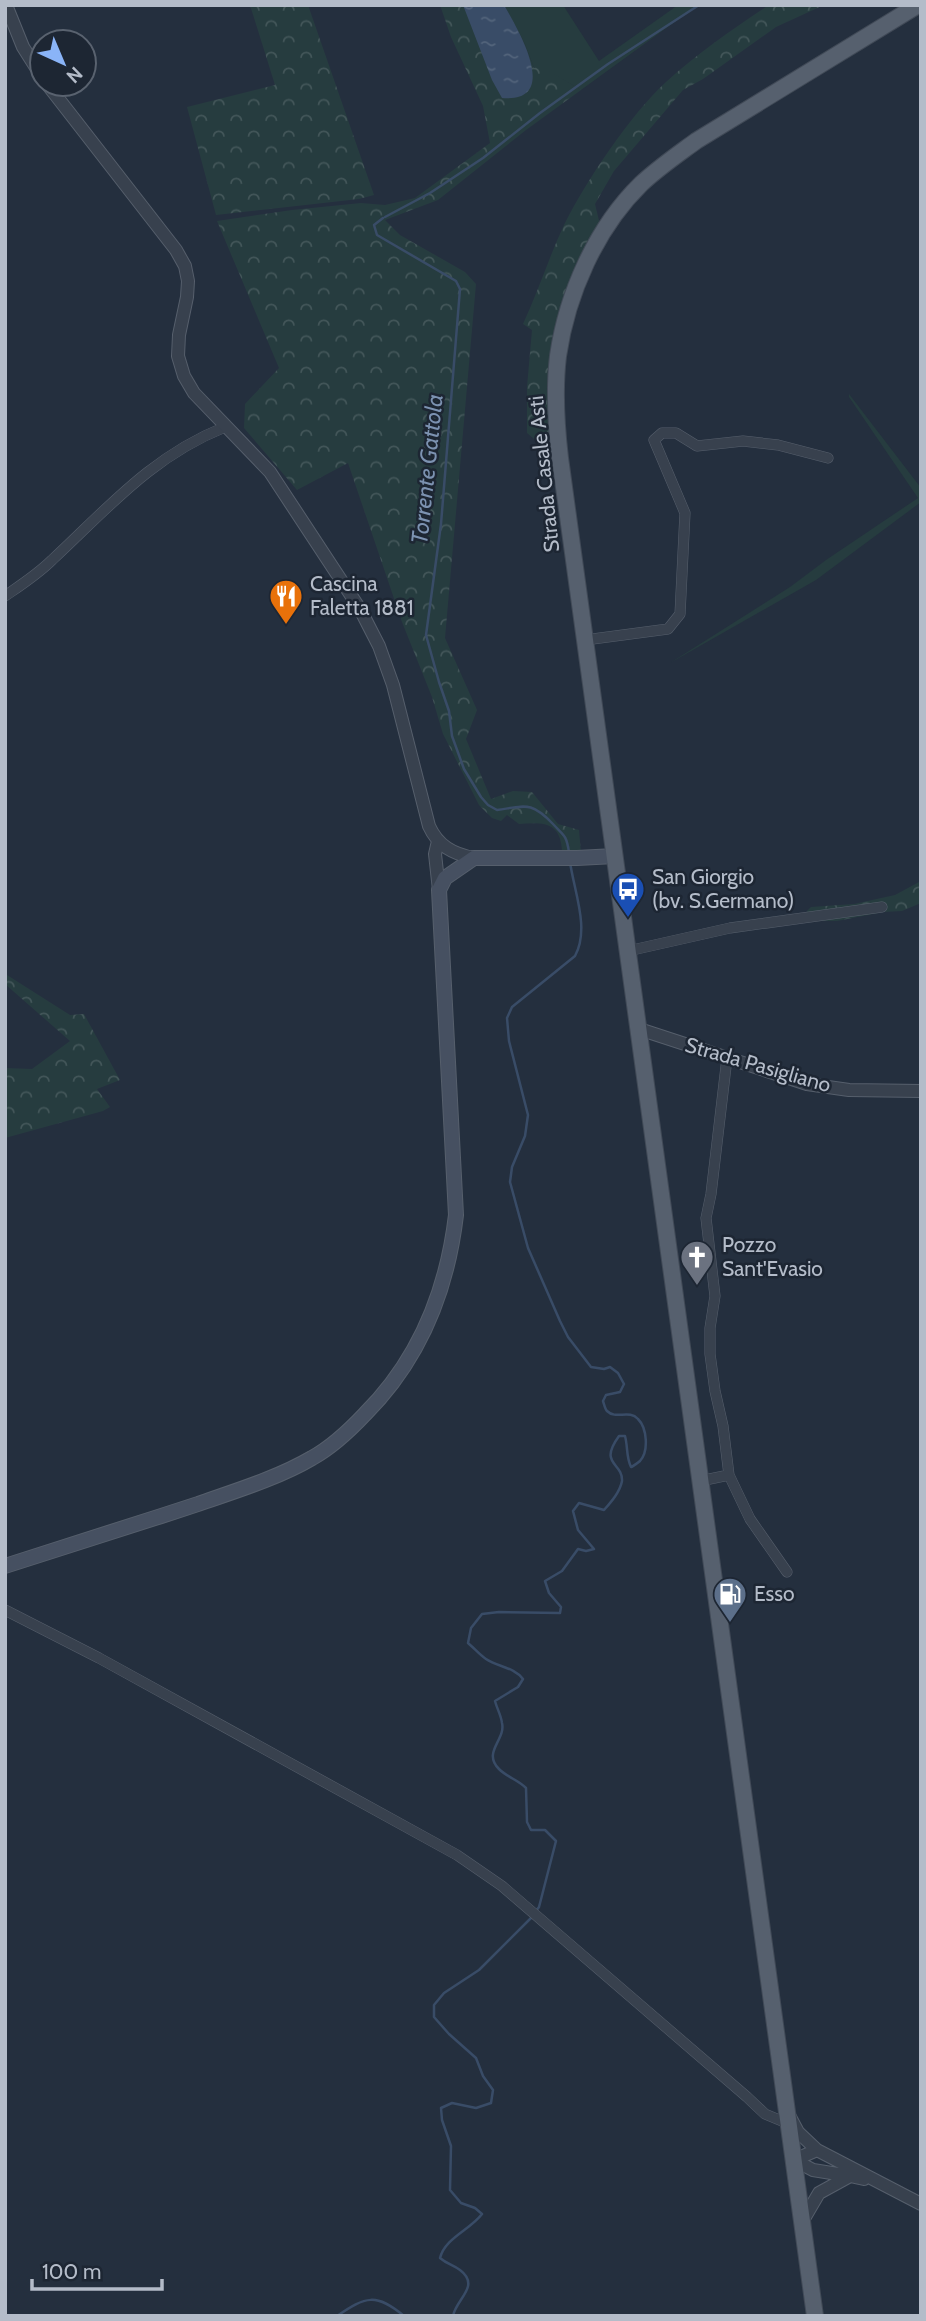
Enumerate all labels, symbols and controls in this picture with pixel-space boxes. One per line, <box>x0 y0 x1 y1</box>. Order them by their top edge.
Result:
north arrow <box>28 28 98 98</box>
text: N <box>62 62 87 88</box>
water label: Torrente Gattola <box>405 393 449 545</box>
street label: Strada Casale Asti <box>523 395 564 554</box>
place label: Cascina Faletta 1881 <box>310 571 414 620</box>
restaurant icon: Cascina Faletta 1881 <box>267 577 305 626</box>
place label: San Giorgio (bv. S.Germano) <box>652 864 794 913</box>
bus stop icon: San Giorgio (bv. S.Germano) <box>609 870 647 919</box>
street label: Strada Pasigliano <box>682 1032 834 1097</box>
place label: Pozzo Sant'Evasio <box>722 1232 823 1281</box>
church icon: Pozzo Sant'Evasio <box>678 1238 716 1287</box>
fuel station icon: Esso <box>711 1575 749 1624</box>
place label: Esso <box>754 1581 794 1606</box>
scale bar <box>32 2248 161 2292</box>
text: 100 m <box>42 2259 101 2284</box>

